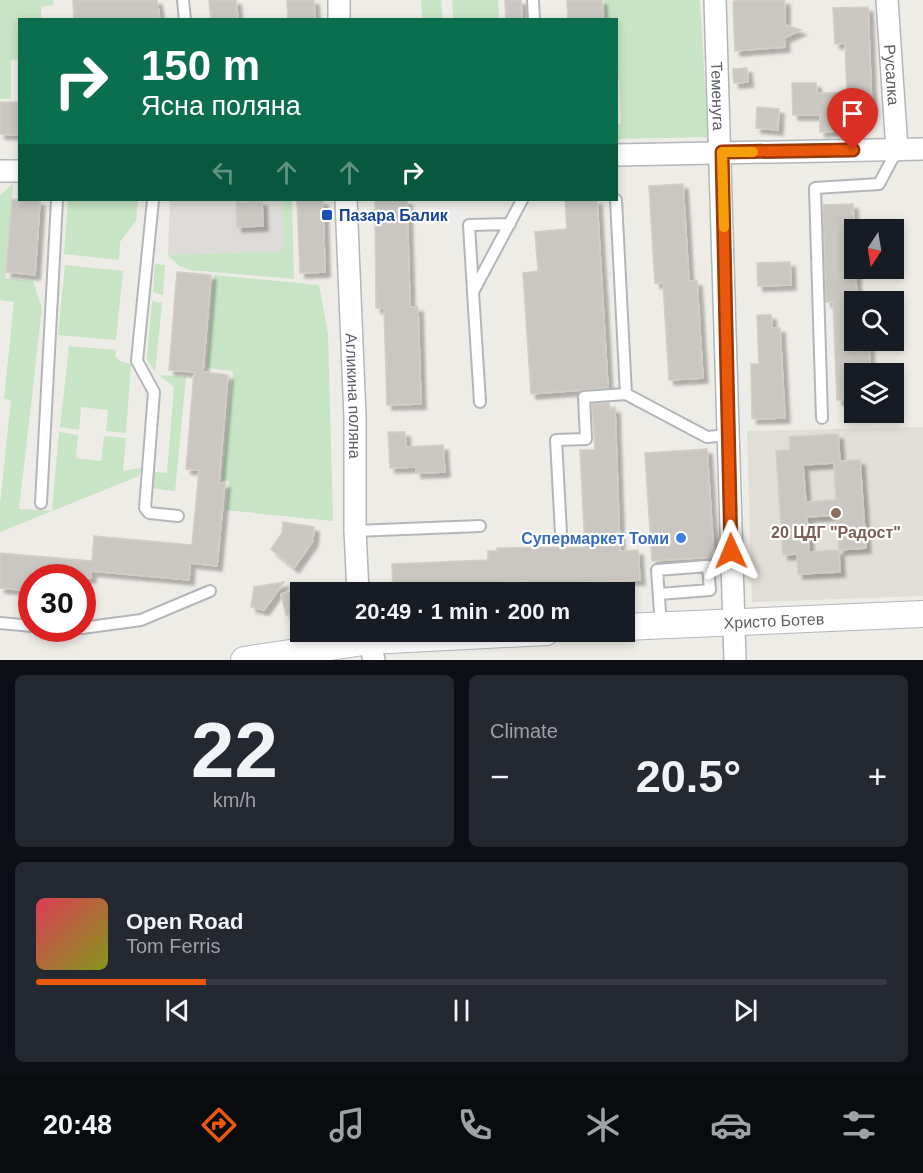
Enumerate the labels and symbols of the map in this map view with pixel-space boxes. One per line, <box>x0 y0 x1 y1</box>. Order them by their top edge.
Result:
street label: Русалка <box>881 44 903 106</box>
street label: Теменуга <box>708 61 727 131</box>
pin <box>827 88 878 150</box>
place label: Пазара Балик <box>339 207 449 224</box>
marker: Пазара Балик <box>320 208 334 222</box>
north arrow <box>844 219 904 279</box>
street label: Агликина поляна <box>343 333 364 459</box>
marker: 20 ЦДГ "Радост" <box>829 506 843 520</box>
position arrow <box>699 519 763 583</box>
place label: 20 ЦДГ "Радост" <box>771 524 901 541</box>
place label: Супермаркет Томи <box>521 530 669 547</box>
marker: Супермаркет Томи <box>674 531 688 545</box>
speed limit sign: 30 <box>18 564 96 642</box>
street label: Христо Ботев <box>723 610 825 631</box>

